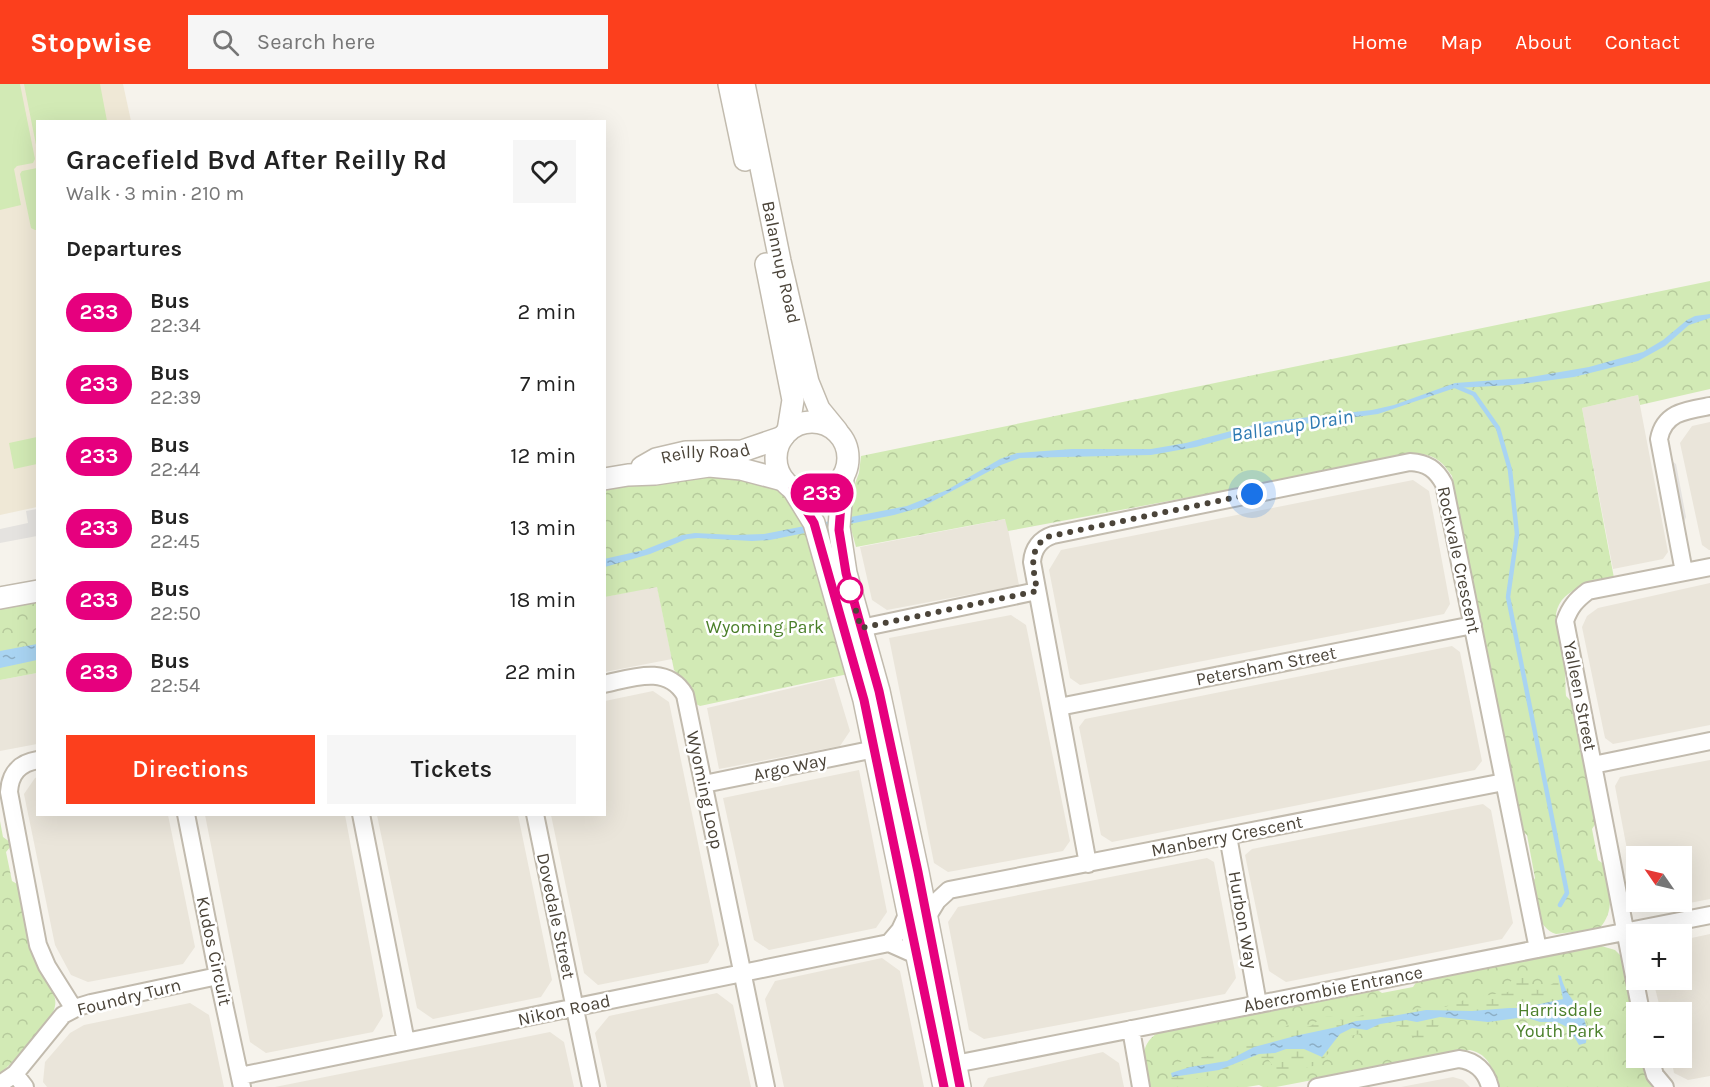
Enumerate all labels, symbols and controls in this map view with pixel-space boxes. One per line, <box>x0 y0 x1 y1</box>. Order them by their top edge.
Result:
search box <box>188 15 608 69</box>
text: Stopwise <box>30 26 152 59</box>
icon: search <box>209 26 242 59</box>
text: Search here <box>257 29 375 55</box>
text: Home <box>1352 30 1408 54</box>
text: Map <box>1441 30 1482 54</box>
text: About <box>1515 30 1572 54</box>
text: Contact <box>1605 30 1680 54</box>
button: heart <box>513 140 576 203</box>
text: Gracefield Bvd After Reilly Rd <box>66 143 447 176</box>
text: Walk · 3 min · 210 m <box>66 182 244 205</box>
street label: Balannup Road <box>757 199 805 326</box>
text: Departures <box>66 236 182 262</box>
text: Bus <box>150 288 190 314</box>
text: 2 min <box>518 299 576 325</box>
text: 233 <box>80 300 118 324</box>
text: 22:34 <box>150 314 201 337</box>
text: Bus <box>150 360 190 386</box>
text: 7 min <box>520 371 576 397</box>
text: 233 <box>80 372 118 396</box>
text: 22:39 <box>150 386 201 409</box>
water label: Ballanup Drain <box>1229 404 1355 446</box>
text: Bus <box>150 432 190 458</box>
street label: Reilly Road <box>658 438 753 469</box>
text: 12 min <box>510 443 576 469</box>
text: 233 <box>80 444 118 468</box>
text: 22:44 <box>150 458 200 481</box>
line badge: 233 <box>788 474 856 512</box>
your location <box>1237 479 1267 509</box>
text: 233 <box>803 481 841 505</box>
street label: Rockvale Crescent <box>1433 484 1485 636</box>
text: Bus <box>150 504 190 530</box>
text: 13 min <box>510 515 576 541</box>
text: 233 <box>80 516 118 540</box>
text: 22:45 <box>150 530 200 553</box>
text: Bus <box>150 576 190 602</box>
unlabelled marker <box>837 577 863 603</box>
text: 18 min <box>510 587 576 613</box>
text: 233 <box>80 588 118 612</box>
text: 22:50 <box>150 602 201 625</box>
park label: Wyoming Park <box>706 616 824 638</box>
street label: Yalleen Street <box>1559 639 1602 753</box>
street label: Petersham Street <box>1194 642 1338 690</box>
text: Bus <box>150 648 190 674</box>
text: 22 min <box>505 659 576 685</box>
text: 233 <box>80 660 118 684</box>
text: 22:54 <box>150 674 200 697</box>
street label: Wyoming Loop <box>682 729 728 851</box>
button: Directions <box>66 735 315 804</box>
button: Tickets <box>327 735 576 804</box>
street label: Argo Way <box>751 748 829 786</box>
street label: Manberry Crescent <box>1149 810 1305 861</box>
north arrow <box>1626 846 1692 912</box>
map controls <box>1626 846 1692 1068</box>
street label: Dovedale Street <box>532 851 580 981</box>
street label: Hurbon Way <box>1224 869 1263 971</box>
street label: Kudos Circuit <box>192 894 236 1008</box>
button: + <box>1626 924 1692 990</box>
street label: Abercrombie Entrance <box>1241 961 1425 1017</box>
street label: Foundry Turn <box>75 973 183 1021</box>
street label: Nikon Road <box>516 989 612 1031</box>
park label: Harrisdale Youth Park <box>1516 999 1604 1042</box>
button: − <box>1626 1002 1692 1068</box>

